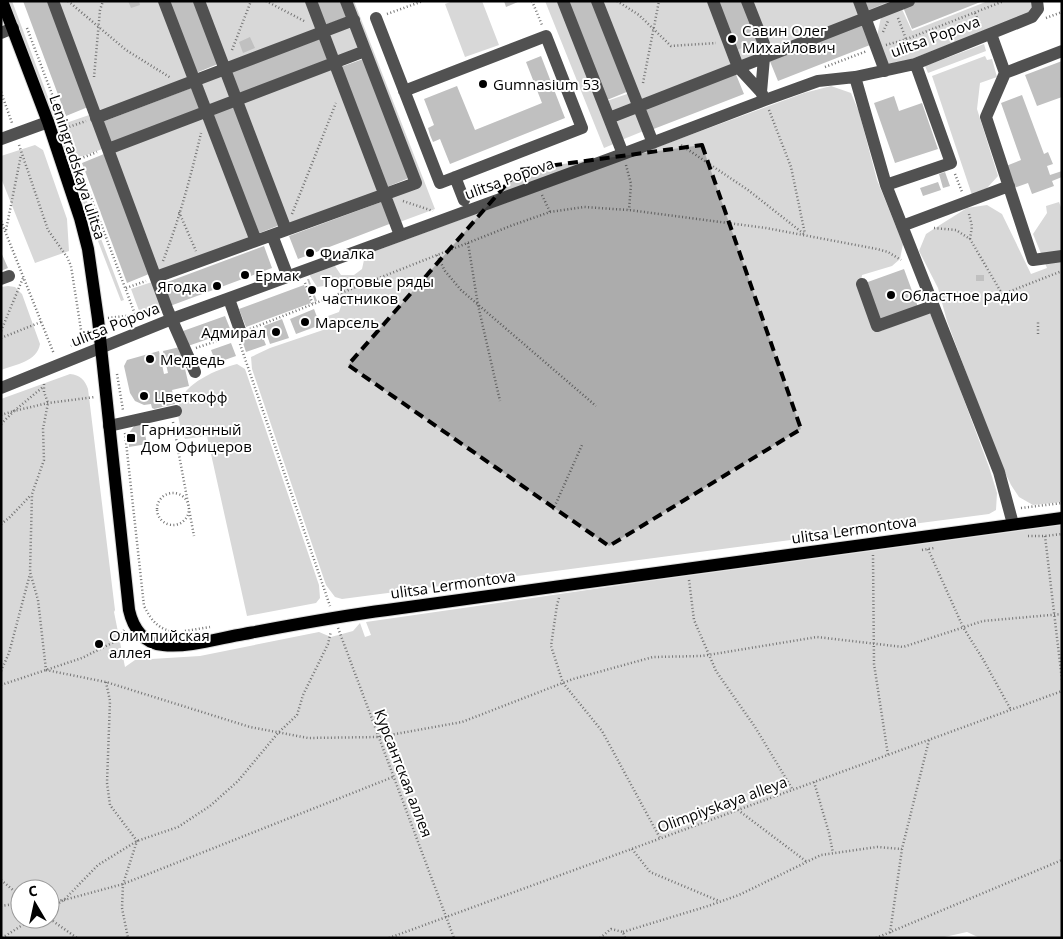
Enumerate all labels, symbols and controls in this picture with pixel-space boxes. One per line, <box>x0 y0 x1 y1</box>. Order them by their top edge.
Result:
street label: ulitsa Popova <box>888 11 982 61</box>
place label: Савин Олег Михайлович <box>742 20 836 57</box>
marker: Савин Олег Михайлович <box>726 33 738 45</box>
place label: Gumnasium 53 <box>493 74 600 94</box>
marker: Gumnasium 53 <box>477 78 489 90</box>
street label: Leningradskaya ulitsa <box>45 92 111 242</box>
street label: ulitsa Popova <box>462 153 556 203</box>
place label: Фиалка <box>320 243 375 263</box>
marker: Фиалка <box>304 247 316 259</box>
place label: Ермак <box>255 265 300 285</box>
marker: Ермак <box>239 269 251 281</box>
place label: Торговые ряды частников <box>322 271 434 308</box>
place label: Ягодка <box>157 276 207 296</box>
marker: Ягодка <box>211 280 223 292</box>
marker: Торговые ряды частников <box>306 284 318 296</box>
place label: Областное радио <box>901 285 1028 305</box>
marker: Областное радио <box>885 289 897 301</box>
street label: ulitsa Popova <box>68 297 162 351</box>
place label: Марсель <box>315 312 379 332</box>
marker: Марсель <box>299 316 311 328</box>
place label: Адмирал <box>201 322 266 342</box>
marker: Адмирал <box>270 326 282 338</box>
place label: Медведь <box>160 349 225 369</box>
marker: Медведь <box>144 353 156 365</box>
place label: Цветкофф <box>154 386 227 406</box>
marker: Цветкофф <box>138 390 150 402</box>
place label: Гарнизонный Дом Офицеров <box>141 419 252 456</box>
marker: Гарнизонный Дом Офицеров <box>125 432 137 444</box>
street label: ulitsa Lermontova <box>790 510 918 548</box>
street label: ulitsa Lermontova <box>389 565 517 603</box>
place label: Олимпийская аллея <box>109 625 210 662</box>
marker: Олимпийская аллея <box>93 638 105 650</box>
street label: Курсантская аллея <box>370 706 438 840</box>
street label: Olimpiyskaya alleya <box>654 771 790 837</box>
north arrow <box>10 879 60 929</box>
text: С <box>27 881 39 901</box>

